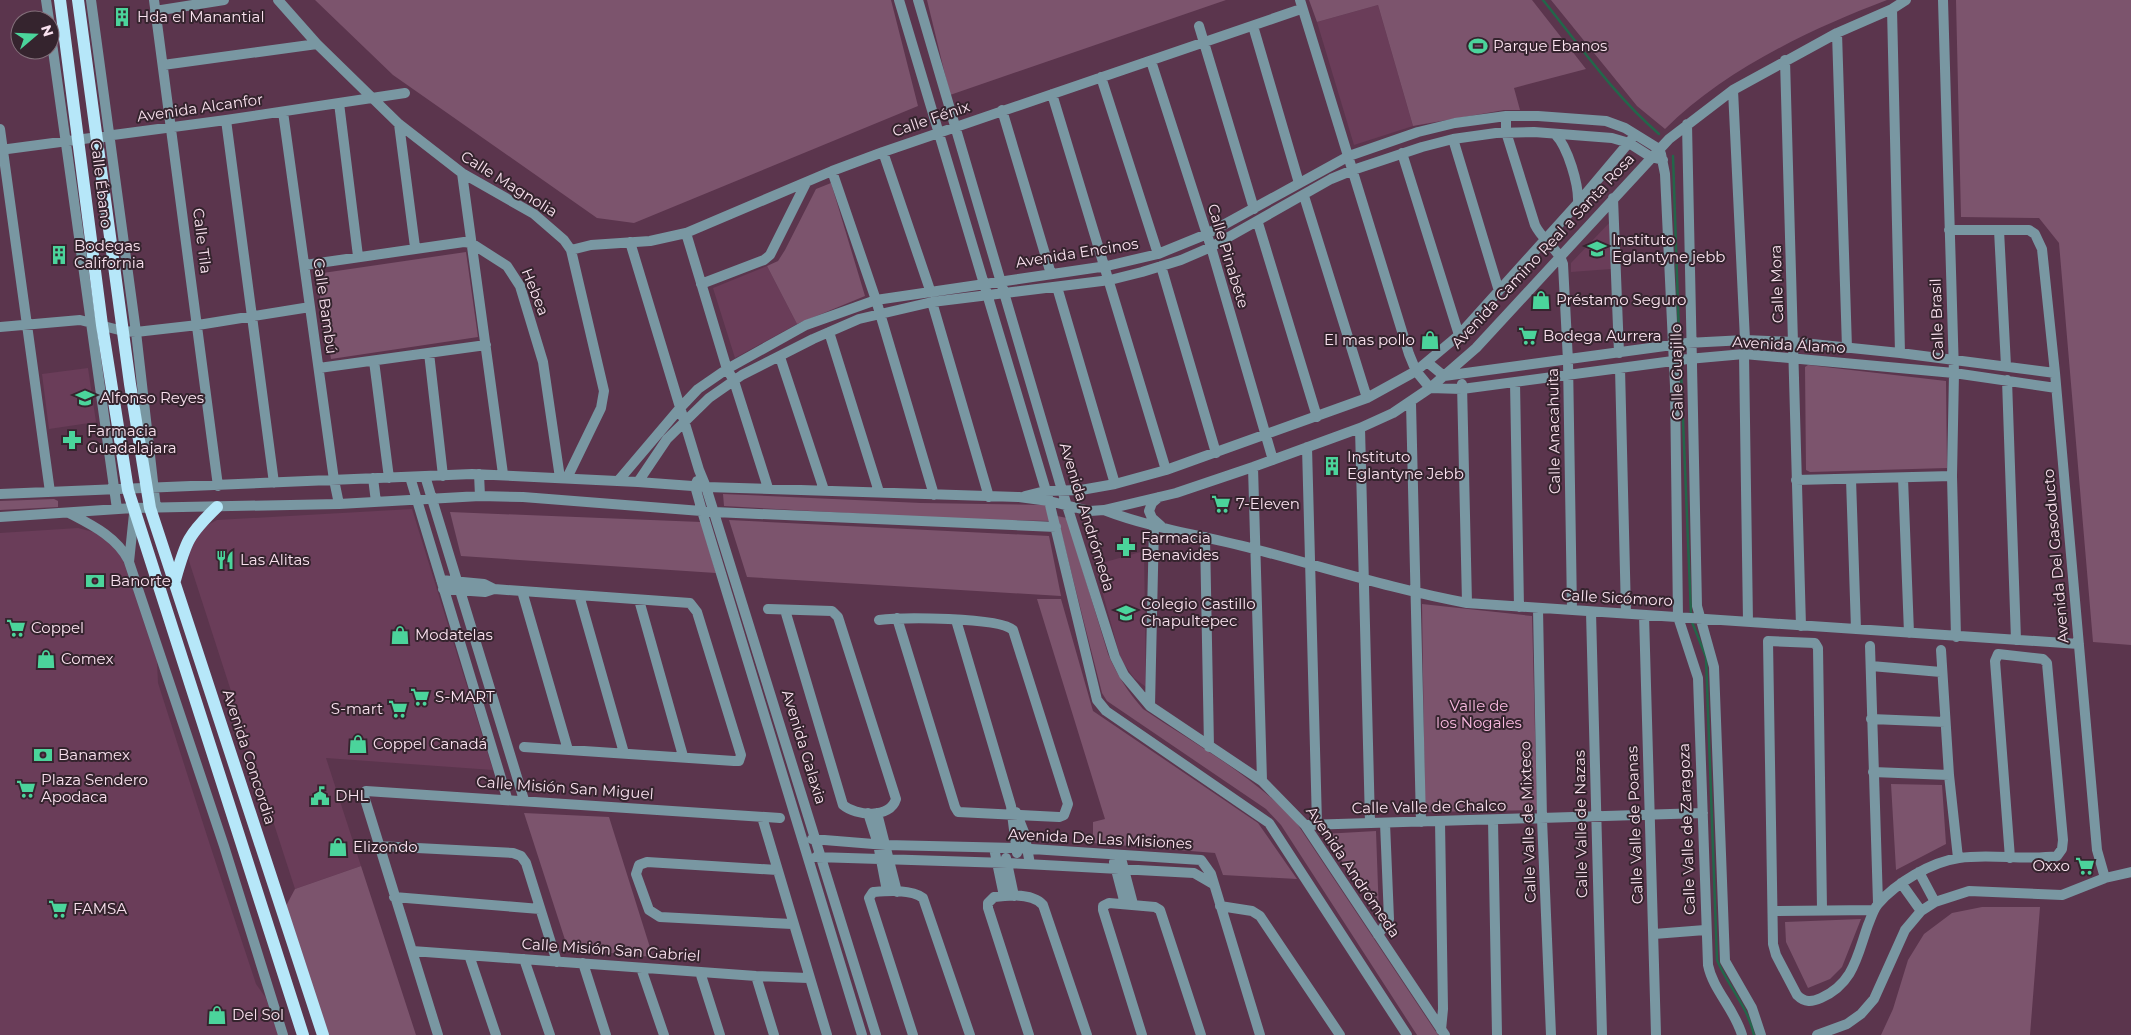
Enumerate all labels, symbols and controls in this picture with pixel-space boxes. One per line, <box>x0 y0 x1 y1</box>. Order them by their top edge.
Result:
building icon: Hda el Manantial <box>111 6 133 28</box>
place label: Hda el Manantial <box>137 7 265 26</box>
north arrow <box>10 10 60 60</box>
text: N <box>37 22 58 39</box>
sports icon: Parque Ebanos <box>1467 35 1489 57</box>
place label: Parque Ebanos <box>1493 36 1607 55</box>
street label: Avenida Alcanfor <box>136 89 264 126</box>
street label: Calle Fénix <box>889 96 972 141</box>
street label: Calle Ébano <box>87 139 116 229</box>
street label: Calle Magnolia <box>457 146 561 221</box>
street label: Avenida Camino Real a Santa Rosa <box>1447 149 1638 352</box>
street label: Calle Pinabete <box>1204 201 1253 310</box>
street label: Calle Tila <box>189 207 216 275</box>
place label: Instituto Eglantyne jebb <box>1612 230 1726 266</box>
street label: Avenida Encinos <box>1014 233 1140 272</box>
place label: Bodegas California <box>74 236 145 272</box>
school or university icon: Instituto Eglantyne jebb <box>1586 238 1608 260</box>
building icon: Bodegas California <box>48 244 70 266</box>
street label: Calle Mora <box>1766 244 1787 324</box>
street label: Calle Bambú <box>309 257 342 355</box>
street label: Hebea <box>517 265 553 318</box>
street label: Calle Brasil <box>1926 278 1947 360</box>
shop icon: Préstamo Seguro <box>1530 289 1552 311</box>
place label: Préstamo Seguro <box>1556 290 1686 309</box>
street label: Calle Guajillo <box>1666 324 1687 420</box>
supermarket icon: Bodega Aurrera <box>1517 325 1539 347</box>
place label: Bodega Aurrera <box>1543 326 1662 345</box>
shop icon: El mas pollo <box>1419 329 1441 351</box>
place label: El mas pollo <box>1324 330 1415 349</box>
street label: Avenida Álamo <box>1732 332 1846 357</box>
street label: Calle Anacahuita <box>1543 368 1564 494</box>
school or university icon: Alfonso Reyes <box>74 387 96 409</box>
place label: Alfonso Reyes <box>100 388 204 407</box>
place label: Farmacia Guadalajara <box>87 421 177 457</box>
pharmacy icon: Farmacia Guadalajara <box>61 429 83 451</box>
street label: Avenida Andrómeda <box>1056 440 1119 594</box>
place label: Instituto Eglantyne Jebb <box>1347 447 1464 483</box>
building icon: Instituto Eglantyne Jebb <box>1321 455 1343 477</box>
street label: Avenida Del Gasoducto <box>2038 468 2073 644</box>
supermarket icon: 7-Eleven <box>1210 493 1232 515</box>
place label: 7-Eleven <box>1236 494 1300 513</box>
place label: Farmacia Benavides <box>1141 528 1219 564</box>
pharmacy icon: Farmacia Benavides <box>1115 536 1137 558</box>
restaurant icon: Las Alitas <box>214 549 236 571</box>
place label: Las Alitas <box>240 550 310 569</box>
bank icon: Banorte <box>84 570 106 592</box>
place label: Banorte <box>110 571 171 590</box>
street label: Calle Sicómoro <box>1561 585 1673 610</box>
place label: Colegio Castillo Chapultepec <box>1141 594 1256 630</box>
school or university icon: Colegio Castillo Chapultepec <box>1115 602 1137 624</box>
supermarket icon: Coppel <box>5 617 27 639</box>
place label: Coppel <box>31 618 84 637</box>
shop icon: Modatelas <box>389 624 411 646</box>
place label: Modatelas <box>415 625 493 644</box>
shop icon: Comex <box>35 648 57 670</box>
place label: Comex <box>61 649 113 668</box>
supermarket icon: S-MART <box>409 686 431 708</box>
street label: Avenida Concordia <box>219 687 280 827</box>
place label: S-MART <box>435 687 495 706</box>
street label: Avenida Galaxia <box>778 687 831 806</box>
park label: Valle de los Nogales <box>1436 696 1522 732</box>
supermarket icon: S-mart <box>387 698 409 720</box>
place label: S-mart <box>331 699 383 718</box>
shop icon: Coppel Canadá <box>347 733 369 755</box>
place label: Coppel Canadá <box>373 734 487 753</box>
street label: Calle Valle de Mixteco <box>1515 741 1540 903</box>
street label: Calle Valle de Zaragoza <box>1674 743 1699 915</box>
bank icon: Banamex <box>32 744 54 766</box>
place label: Banamex <box>58 745 130 764</box>
street label: Calle Valle de Poanas <box>1622 746 1647 904</box>
street label: Calle Valle de Nazas <box>1570 750 1591 898</box>
place label: Plaza Sendero Apodaca <box>41 770 148 806</box>
street label: Calle Misión San Miguel <box>476 772 654 803</box>
supermarket icon: Plaza Sendero Apodaca <box>15 778 37 800</box>
public building icon: DHL <box>309 785 331 807</box>
place label: DHL <box>335 786 369 805</box>
street label: Calle Valle de Chalco <box>1352 796 1506 817</box>
street label: Avenida Andrómeda <box>1302 802 1405 941</box>
street label: Avenida De Las Misiones <box>1007 824 1193 853</box>
shop icon: Elizondo <box>327 836 349 858</box>
place label: Elizondo <box>353 837 418 856</box>
supermarket icon: Oxxo <box>2074 855 2096 877</box>
place label: Oxxo <box>2032 856 2070 875</box>
supermarket icon: FAMSA <box>47 898 69 920</box>
place label: FAMSA <box>73 899 127 918</box>
street label: Calle Misión San Gabriel <box>521 934 701 965</box>
shop icon: Del Sol <box>206 1004 228 1026</box>
place label: Del Sol <box>232 1005 284 1024</box>

